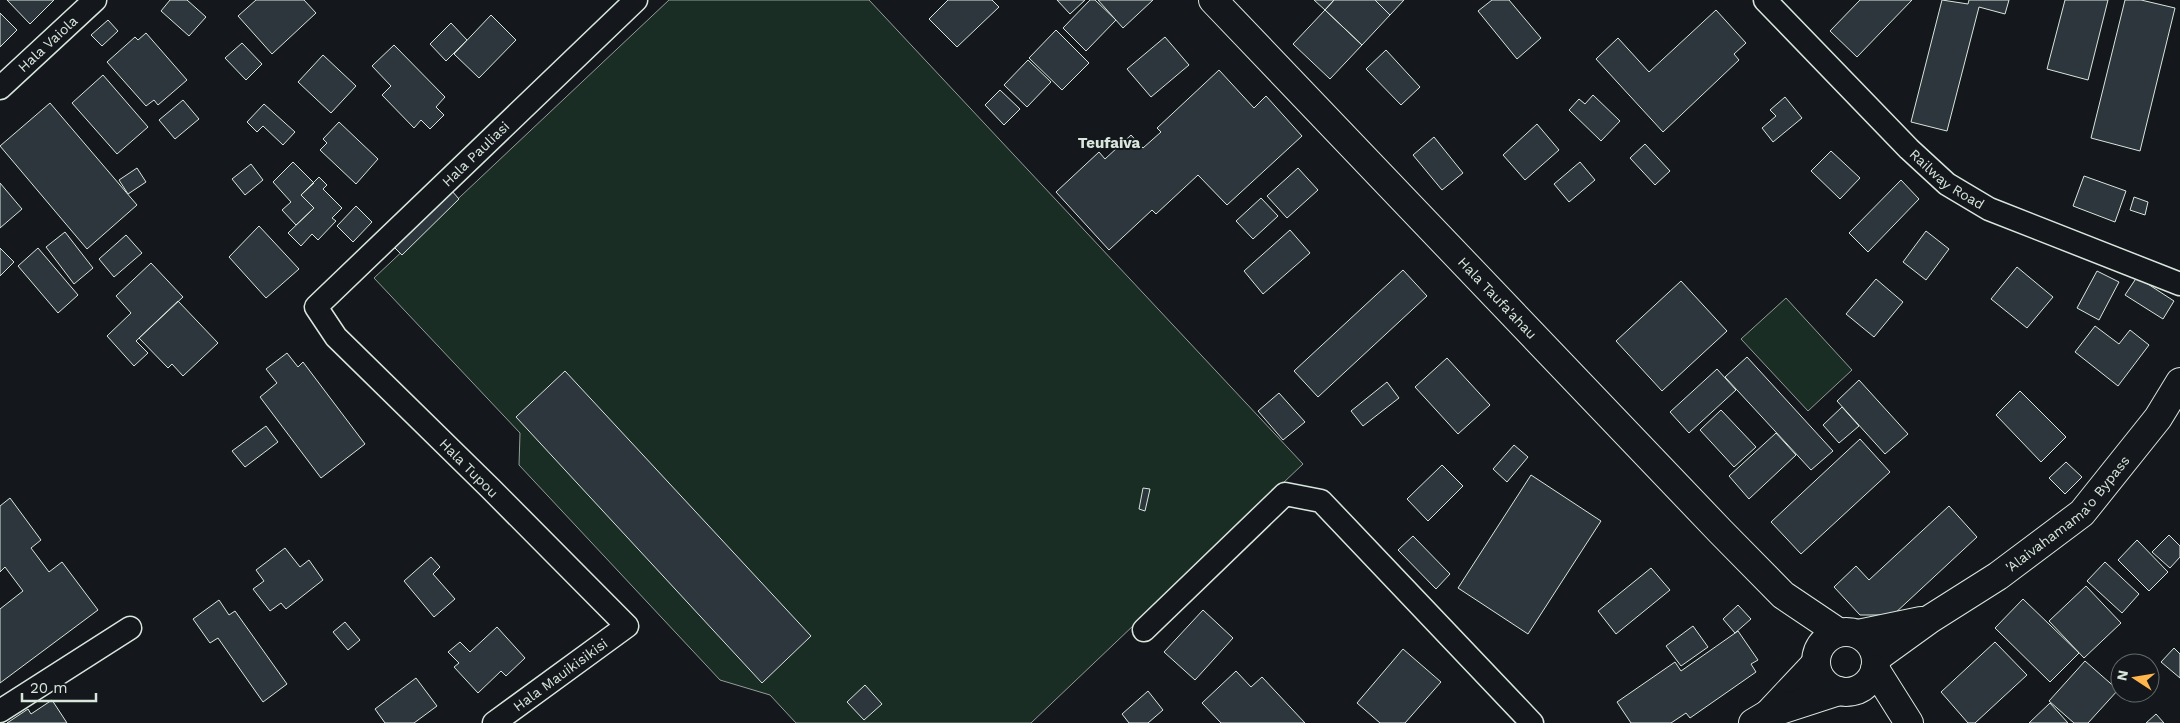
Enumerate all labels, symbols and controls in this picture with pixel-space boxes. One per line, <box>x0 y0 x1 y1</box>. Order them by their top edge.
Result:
street label: Hala Vaiola <box>15 12 81 75</box>
street label: Hala Pauliasi <box>439 118 513 190</box>
district label: Teufaiva <box>1078 134 1141 152</box>
street label: Railway Road <box>1906 146 1987 212</box>
street label: Hala Taufa'ahau <box>1455 254 1540 342</box>
street label: Hala Tupou <box>436 435 502 501</box>
street label: 'Alaivahamama'o Bypass <box>2002 452 2133 575</box>
street label: Hala Mauikisikisi <box>510 635 610 714</box>
north arrow <box>2110 653 2160 703</box>
text: N <box>2113 669 2131 682</box>
scale bar <box>22 670 96 702</box>
text: 20 m <box>30 679 68 697</box>

